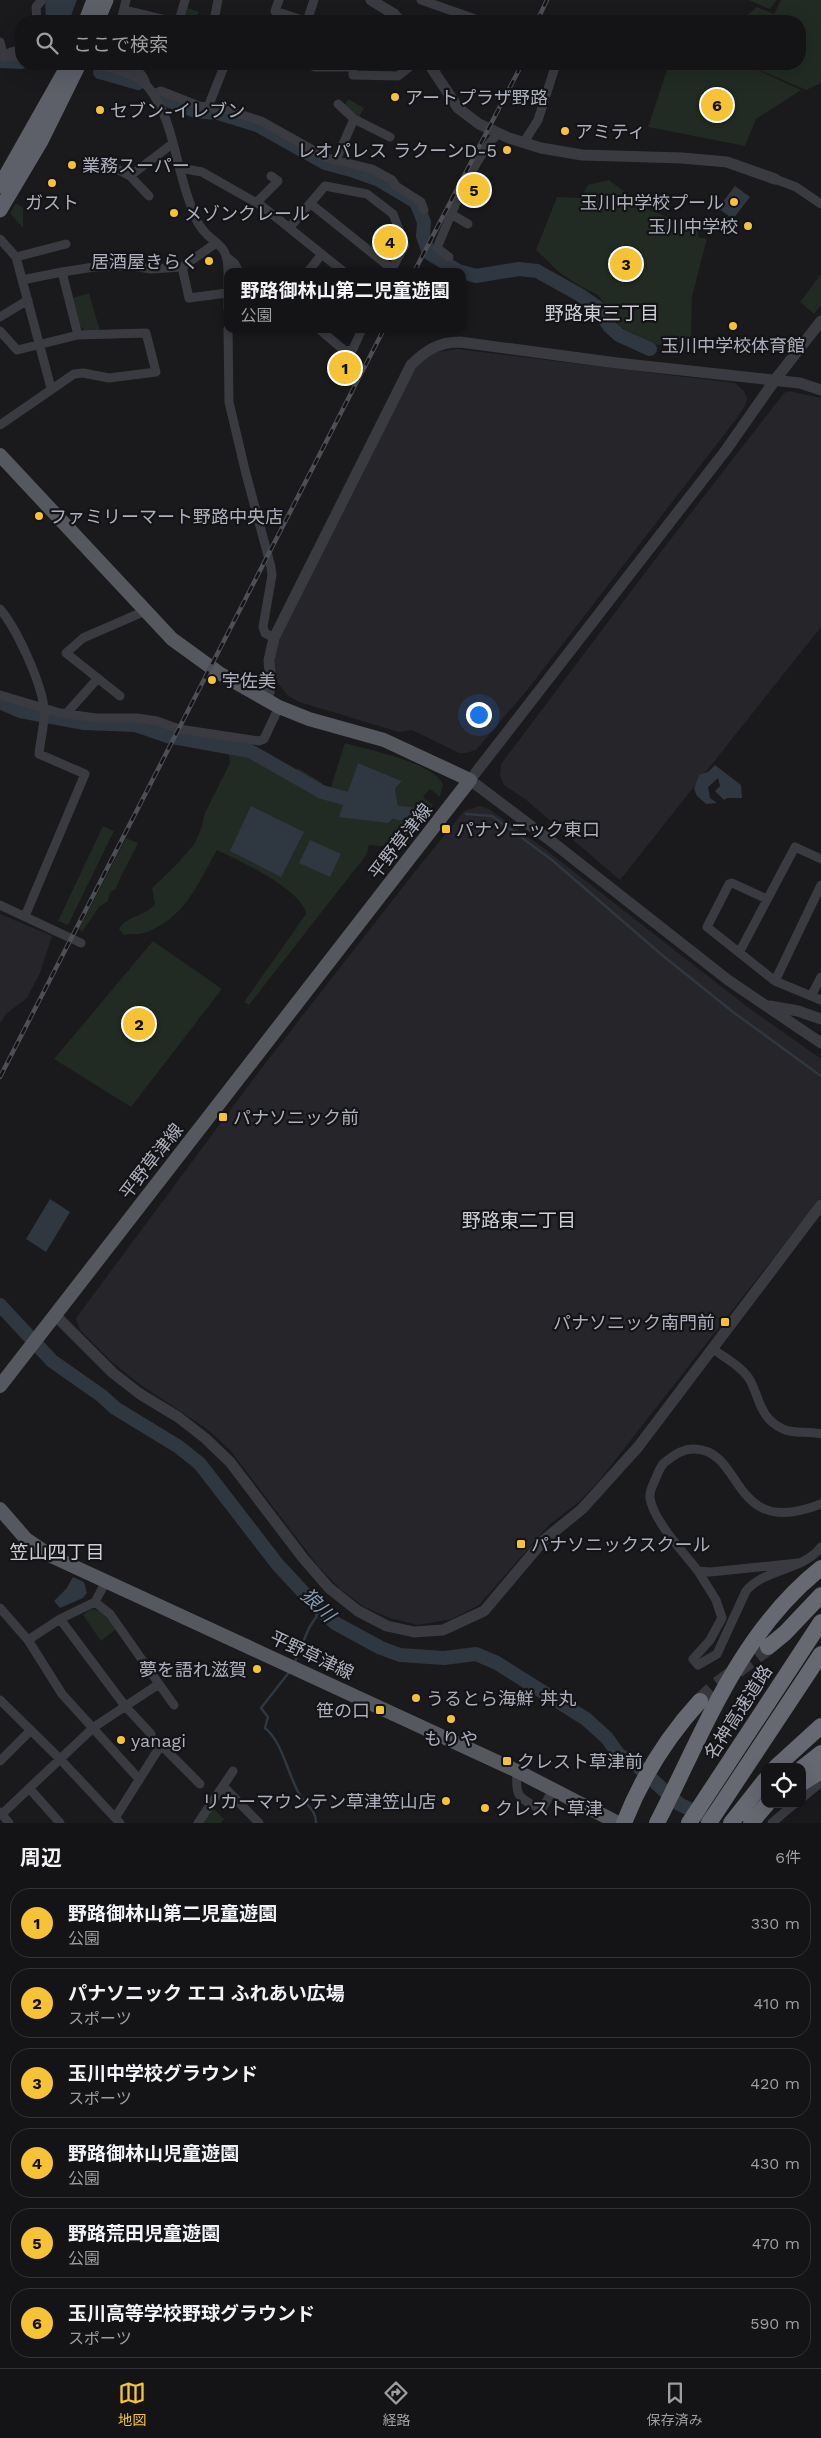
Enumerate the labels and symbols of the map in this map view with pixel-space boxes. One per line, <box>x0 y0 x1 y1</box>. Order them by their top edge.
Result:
pin: 6 <box>701 86 733 124</box>
place label: アートプラザ野路 <box>405 87 548 108</box>
marker: アートプラザ野路 <box>389 91 401 103</box>
place label: セブン-イレブン <box>110 100 245 121</box>
marker: セブン-イレブン <box>94 104 106 116</box>
place label: アミティ <box>575 121 646 142</box>
marker: アミティ <box>559 125 571 137</box>
place label: レオパレス ラクーンD-5 <box>297 140 497 161</box>
marker: レオパレス ラクーンD-5 <box>501 144 513 156</box>
place label: 業務スーパー <box>82 155 190 176</box>
marker: 業務スーパー <box>66 159 78 171</box>
pin: 5 <box>458 171 490 209</box>
marker: ガスト <box>46 177 58 189</box>
place label: ガスト <box>25 192 79 213</box>
place label: 玉川中学校プール <box>580 192 724 213</box>
marker: 玉川中学校プール <box>728 196 740 208</box>
place label: メゾンクレール <box>184 203 310 224</box>
marker: メゾンクレール <box>168 207 180 219</box>
place label: 玉川中学校 <box>648 216 738 237</box>
marker: 玉川中学校 <box>742 220 754 232</box>
pin: 4 <box>374 223 406 261</box>
pin: 3 <box>610 245 642 283</box>
place label: 居酒屋きらく <box>91 251 199 272</box>
marker: 居酒屋きらく <box>203 255 215 267</box>
district label: 野路東三丁目 <box>545 302 659 325</box>
marker: 玉川中学校体育館 <box>727 320 739 332</box>
place label: 玉川中学校体育館 <box>661 335 805 356</box>
pin: 1 <box>329 349 361 387</box>
place label: ファミリーマート野路中央店 <box>49 506 283 527</box>
marker: ファミリーマート野路中央店 <box>33 510 45 522</box>
place label: 宇佐美 <box>222 670 276 691</box>
marker: 宇佐美 <box>206 674 218 686</box>
your location <box>466 702 492 728</box>
street label: 平野草津線 <box>364 799 436 883</box>
place label: パナソニック東口 <box>456 819 600 840</box>
marker: パナソニック東口 <box>440 823 452 835</box>
pin: 2 <box>123 1005 155 1043</box>
place label: パナソニック前 <box>233 1107 359 1128</box>
marker: パナソニック前 <box>217 1111 229 1123</box>
street label: 平野草津線 <box>115 1119 187 1203</box>
district label: 野路東二丁目 <box>462 1209 576 1232</box>
place label: パナソニック南門前 <box>553 1312 715 1333</box>
marker: パナソニック南門前 <box>719 1316 731 1328</box>
place label: パナソニックスクール <box>531 1534 710 1555</box>
marker: パナソニックスクール <box>515 1538 527 1550</box>
district label: 笠山四丁目 <box>9 1541 105 1564</box>
water label: 狼川 <box>296 1584 341 1628</box>
street label: 平野草津線 <box>267 1626 357 1684</box>
place label: 夢を語れ滋賀 <box>139 1659 247 1680</box>
street label: 名神高速道路 <box>700 1661 776 1763</box>
marker: 夢を語れ滋賀 <box>251 1663 263 1675</box>
place label: うるとら海鮮 丼丸 <box>426 1688 576 1709</box>
marker: うるとら海鮮 丼丸 <box>410 1692 422 1704</box>
place label: 笹の口 <box>316 1700 370 1721</box>
marker: 笹の口 <box>374 1704 386 1716</box>
marker: もりや <box>445 1713 457 1725</box>
place label: もりや <box>424 1728 478 1749</box>
place label: yanagi <box>131 1730 186 1751</box>
marker: yanagi <box>115 1734 127 1746</box>
place label: クレスト草津前 <box>517 1751 643 1772</box>
marker: クレスト草津前 <box>501 1755 513 1767</box>
place label: リカーマウンテン草津笠山店 <box>202 1791 436 1812</box>
marker: リカーマウンテン草津笠山店 <box>440 1795 452 1807</box>
place label: クレスト草津 <box>495 1798 603 1819</box>
marker: クレスト草津 <box>479 1802 491 1814</box>

